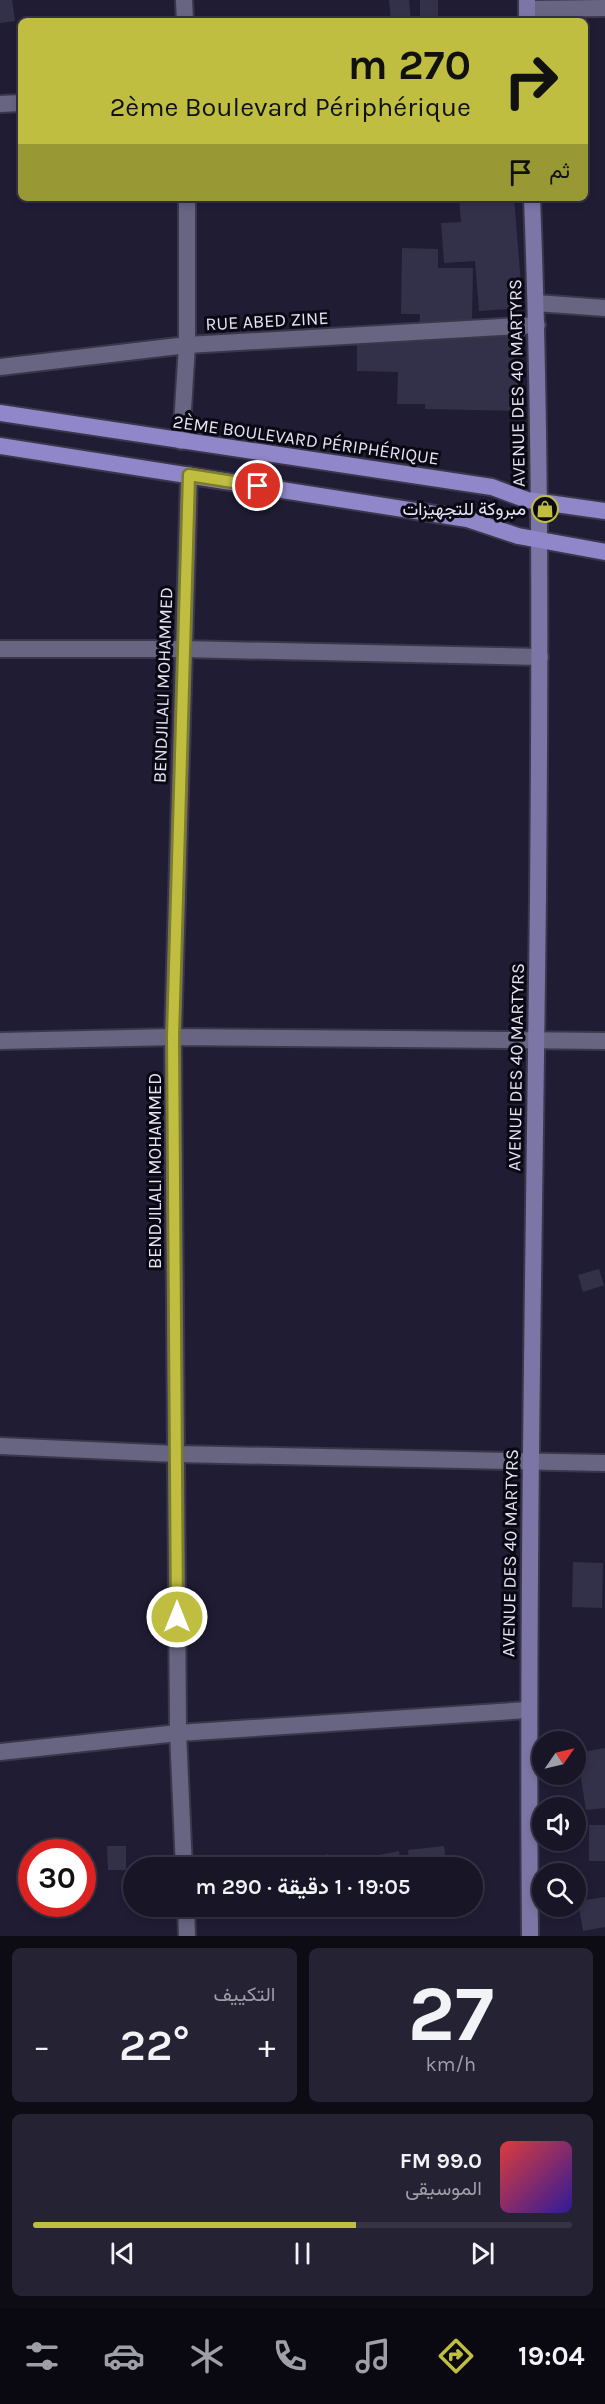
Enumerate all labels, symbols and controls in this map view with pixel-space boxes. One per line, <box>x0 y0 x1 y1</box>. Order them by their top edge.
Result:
text: 270 m <box>348 40 471 90</box>
icon: right <box>492 42 570 120</box>
text: 2ème Boulevard Périphérique <box>110 91 471 123</box>
icon: arrive <box>504 156 537 189</box>
text: ثم <box>549 158 570 184</box>
street label: AVENUE DES 40 MARTYRS <box>504 279 530 487</box>
street label: RUE ABED ZINE <box>205 307 329 335</box>
street label: 2ÈME BOULEVARD PÉRIPHÉRIQUE <box>172 409 440 470</box>
pin <box>232 460 283 511</box>
icon: arrive <box>241 469 274 502</box>
shop icon: مبروكة للتجهيزات <box>530 494 560 524</box>
place label: مبروكة للتجهيزات <box>403 498 526 520</box>
street label: BENDJILALI MOHAMMED <box>149 587 177 783</box>
street label: AVENUE DES 40 MARTYRS <box>503 963 529 1171</box>
street label: BENDJILALI MOHAMMED <box>144 1073 166 1269</box>
street label: AVENUE DES 40 MARTYRS <box>497 1449 523 1657</box>
position arrow <box>145 1585 209 1649</box>
north arrow <box>532 1731 586 1785</box>
map controls <box>532 1731 586 1917</box>
button: sound <box>532 1797 586 1851</box>
speed limit sign: 30 <box>18 1839 96 1917</box>
button: search <box>532 1863 586 1917</box>
text: 19:05 · 1 دقيقة · 290 m <box>195 1874 411 1900</box>
text: 27 <box>408 1968 494 2060</box>
text: التكييف <box>213 1983 276 2006</box>
text: 22° <box>119 2019 190 2071</box>
text: − <box>33 2027 50 2065</box>
text: + <box>258 2027 275 2065</box>
text: km/h <box>425 2053 476 2076</box>
text: 99.0 FM <box>400 2148 482 2174</box>
text: الموسيقى <box>405 2177 482 2200</box>
icon: previous <box>106 2237 139 2270</box>
icon: pause <box>286 2237 319 2270</box>
icon: next <box>466 2237 499 2270</box>
icon: filters <box>21 2335 63 2377</box>
icon: car <box>103 2335 145 2377</box>
icon: climate <box>186 2335 228 2377</box>
icon: phone <box>269 2335 311 2377</box>
icon: music <box>352 2335 394 2377</box>
icon: directions <box>435 2335 477 2377</box>
text: 19:04 <box>518 2340 585 2372</box>

